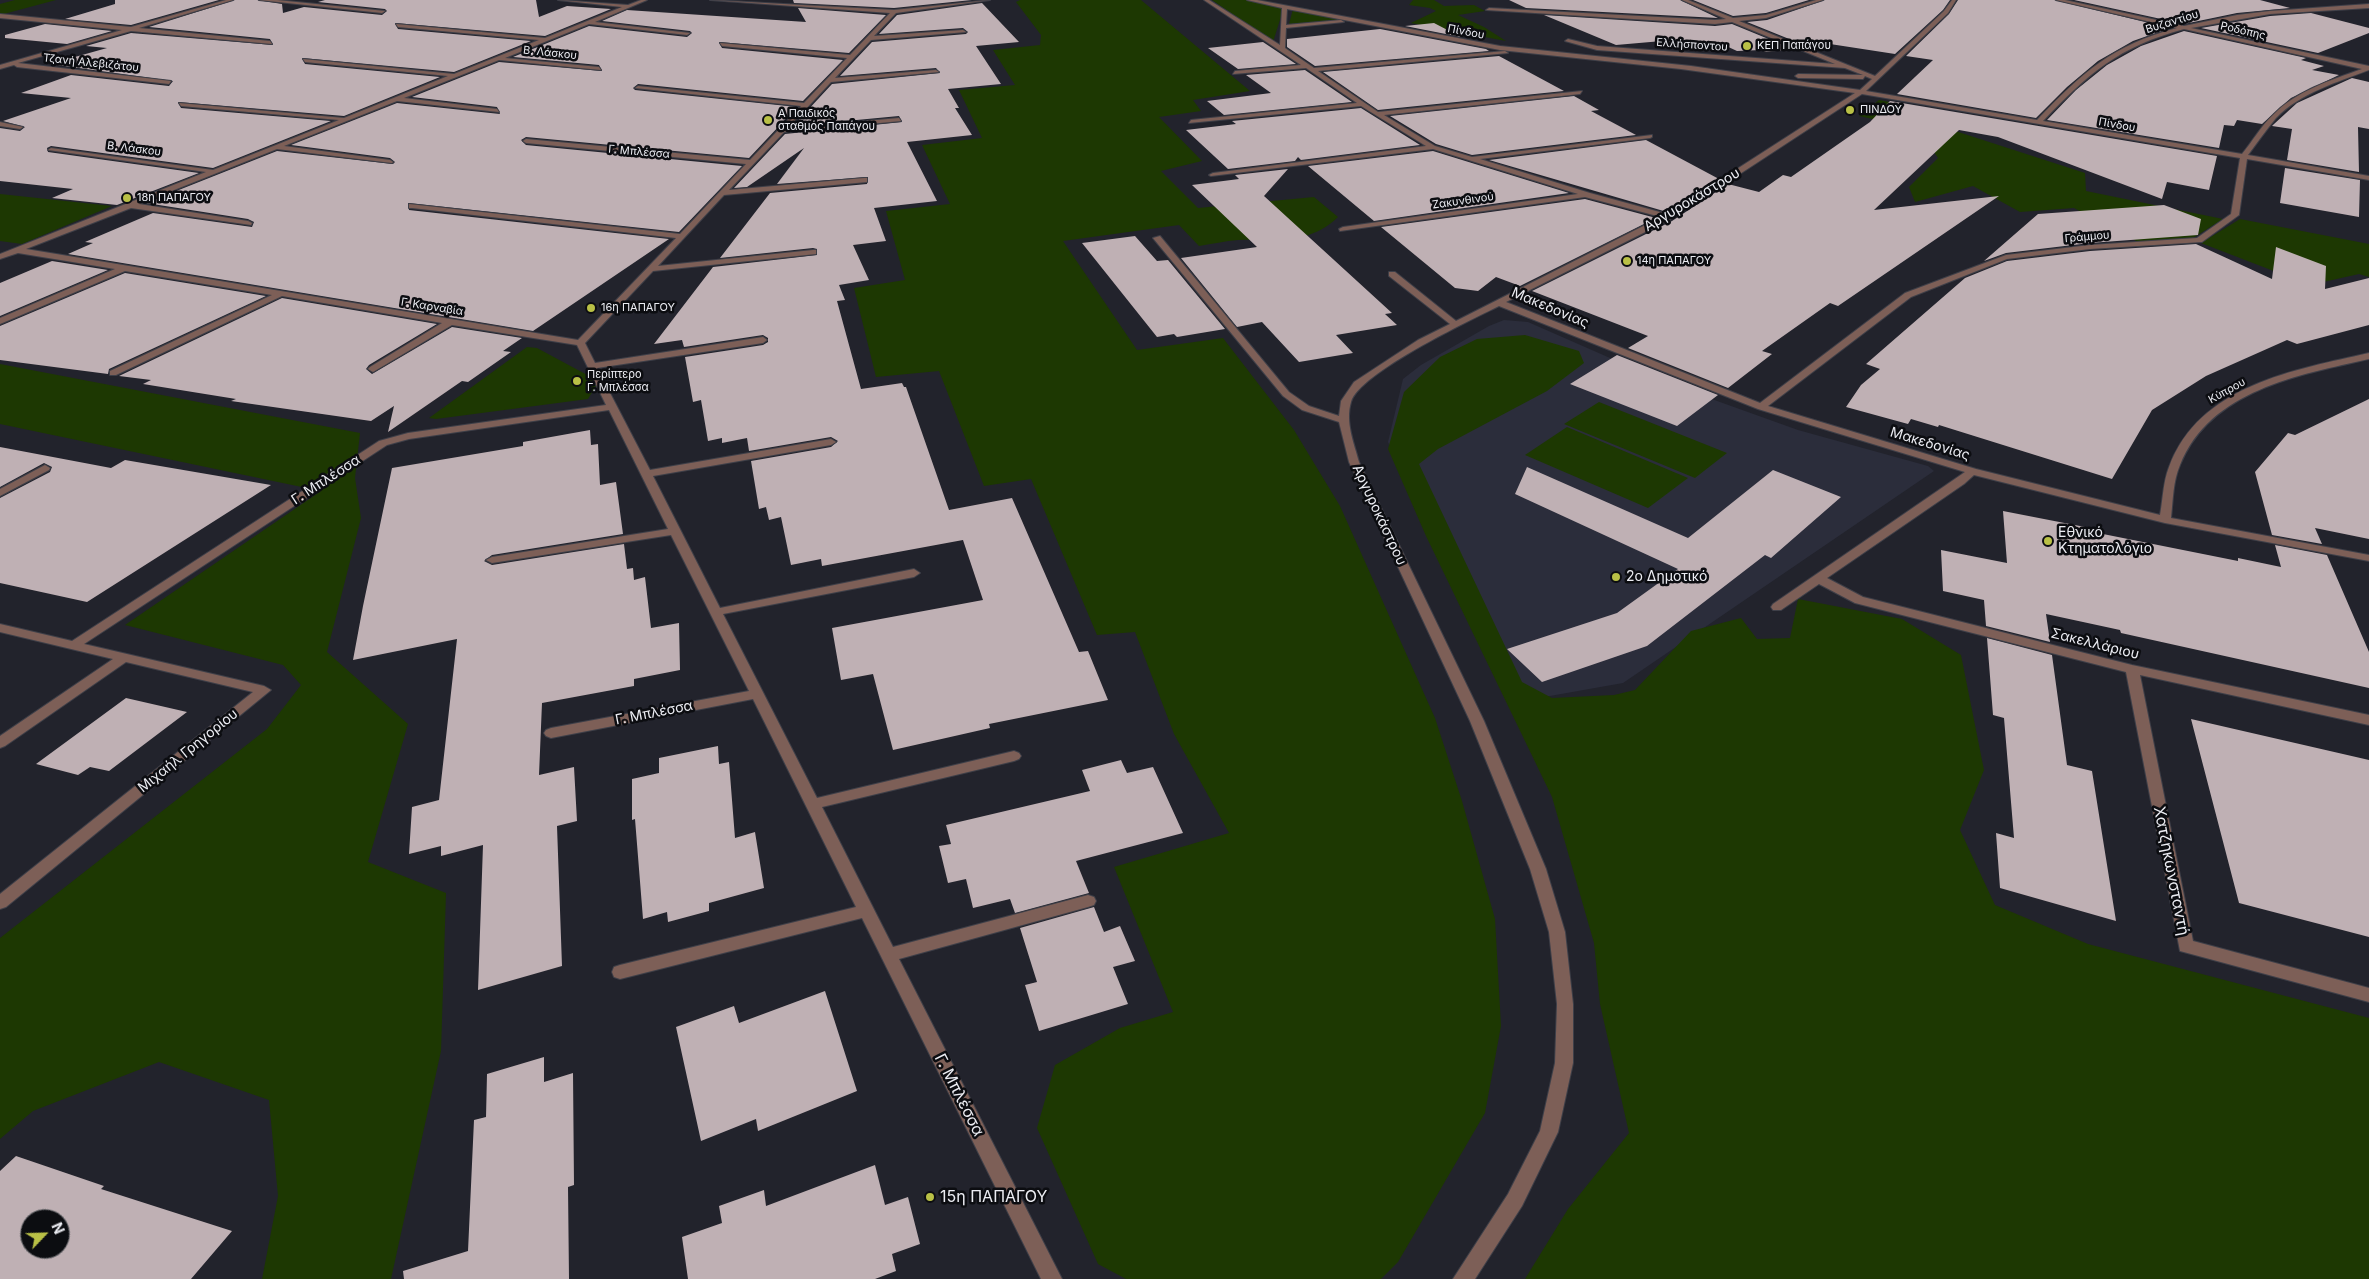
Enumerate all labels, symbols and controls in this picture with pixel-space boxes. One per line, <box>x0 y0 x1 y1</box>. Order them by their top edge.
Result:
street label: Βυζαντίου <box>2144 8 2200 36</box>
street label: Ροδόπης <box>2219 19 2267 43</box>
street label: Πίνδου <box>1446 22 1486 42</box>
street label: Ελλήσποντου <box>1656 36 1728 54</box>
place label: ΚΕΠ Παπάγου <box>1757 39 1831 53</box>
marker: ΚΕΠ Παπάγου <box>1741 40 1753 52</box>
street label: Β. Λάσκου <box>522 44 578 62</box>
street label: Τζανή Αλεβιζάτου <box>42 51 140 75</box>
place label: ΠΙΝΔΟΥ <box>1860 103 1902 117</box>
marker: ΠΙΝΔΟΥ <box>1844 104 1856 116</box>
place label: Α Παιδικός σταθμός Παπάγου <box>778 107 875 133</box>
marker: Α Παιδικός σταθμός Παπάγου <box>762 114 774 126</box>
street label: Πίνδου <box>2098 115 2136 135</box>
street label: Β. Λάσκου <box>106 139 162 159</box>
street label: Γ. Μπλέσσα <box>608 143 670 161</box>
street label: Αργυροκάστρου <box>1641 165 1743 235</box>
street label: Ζακυνθινού <box>1431 190 1495 212</box>
place label: 18η ΠΑΠΑΓΟΥ <box>137 191 211 205</box>
marker: 18η ΠΑΠΑΓΟΥ <box>121 192 133 204</box>
street label: Γράμμου <box>2064 228 2110 246</box>
place label: 14η ΠΑΠΑΓΟΥ <box>1637 254 1711 268</box>
marker: 14η ΠΑΠΑΓΟΥ <box>1621 255 1633 267</box>
street label: Μακεδονίας <box>1509 284 1591 332</box>
street label: Γ. Καρναβία <box>400 296 464 318</box>
place label: 16η ΠΑΠΑΓΟΥ <box>601 301 675 315</box>
marker: 16η ΠΑΠΑΓΟΥ <box>585 302 597 314</box>
place label: Περίπτερο Γ. Μπλέσσα <box>587 368 649 394</box>
marker: Περίπτερο Γ. Μπλέσσα <box>571 375 583 387</box>
street label: Κύπρου <box>2206 375 2248 407</box>
street label: Μακεδονίας <box>1888 424 1972 464</box>
street label: Γ. Μπλέσσα <box>288 452 364 508</box>
street label: Αργυροκάστρου <box>1348 462 1410 568</box>
place label: Εθνικό Κτηματολόγιο <box>2058 525 2152 558</box>
marker: Εθνικό Κτηματολόγιο <box>2042 535 2054 547</box>
place label: 2ο Δημοτικό <box>1626 569 1707 585</box>
marker: 2ο Δημοτικό <box>1610 571 1622 583</box>
street label: Σακελλάριου <box>2049 625 2141 663</box>
street label: Γ. Μπλέσσα <box>614 697 694 729</box>
street label: Μιχαήλ Γρηγορίου <box>135 706 241 796</box>
street label: Χατζηκωνσταντή <box>2149 805 2193 937</box>
street label: Γ. Μπλέσσα <box>930 1051 988 1139</box>
place label: 15η ΠΑΠΑΓΟΥ <box>940 1187 1047 1207</box>
marker: 15η ΠΑΠΑΓΟΥ <box>924 1191 936 1203</box>
north arrow <box>20 1209 70 1259</box>
text: N <box>48 1220 68 1236</box>

